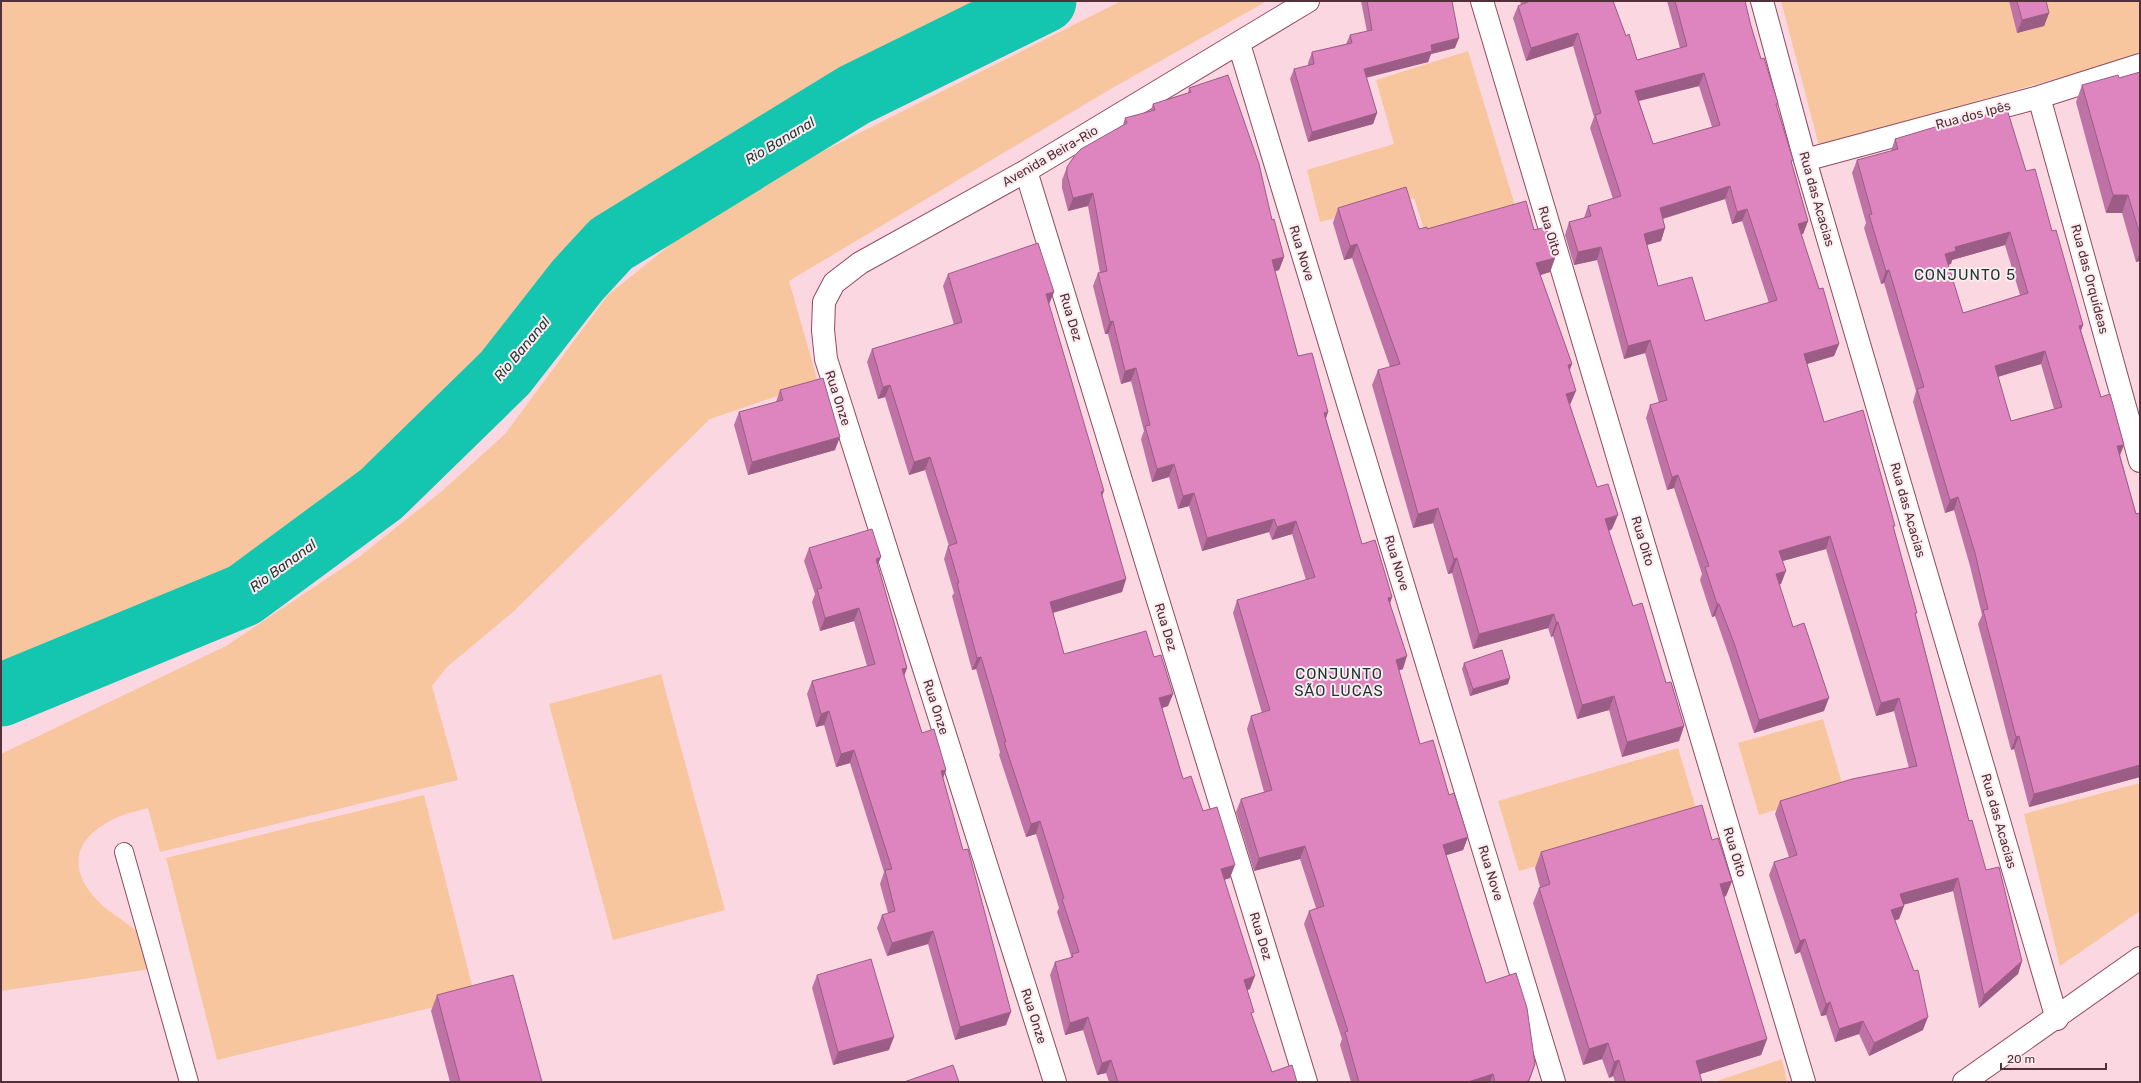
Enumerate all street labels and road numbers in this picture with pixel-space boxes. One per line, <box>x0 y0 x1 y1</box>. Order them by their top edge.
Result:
street label: Rua dos Ipês <box>1934 98 2012 132</box>
street label: Avenida Beira-Rio <box>999 122 1101 190</box>
street label: Rua das Acacias <box>1796 150 1838 249</box>
street label: Rua Oito <box>1535 204 1565 258</box>
street label: Rua Nove <box>1286 223 1318 283</box>
street label: Rua das Orquídeas <box>2068 223 2112 336</box>
street label: Rua Dez <box>1057 291 1086 343</box>
street label: Rua Onze <box>822 368 854 428</box>
street label: Rua das Acacias <box>1887 461 1929 560</box>
street label: Rua Oito <box>1628 514 1658 568</box>
street label: Rua Nove <box>1381 533 1413 593</box>
street label: Rua Dez <box>1152 601 1181 653</box>
street label: Rua Onze <box>920 677 952 737</box>
street label: Rua das Acacias <box>1978 772 2020 871</box>
street label: Rua Oito <box>1720 825 1750 879</box>
street label: Rua Nove <box>1475 843 1507 903</box>
street label: Rua Dez <box>1247 910 1276 962</box>
street label: Rua Onze <box>1018 986 1050 1046</box>

